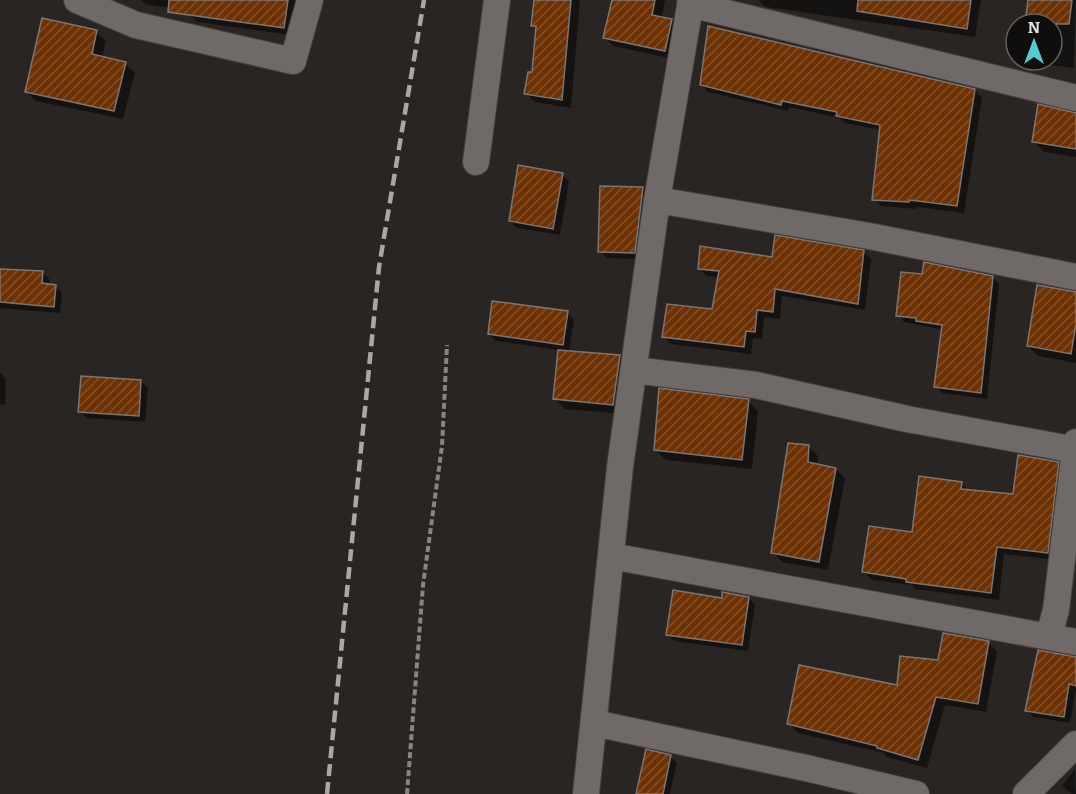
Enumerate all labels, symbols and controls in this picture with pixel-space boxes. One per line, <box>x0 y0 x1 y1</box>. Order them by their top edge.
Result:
north arrow <box>1004 12 1064 72</box>
text: N <box>1028 18 1040 37</box>

